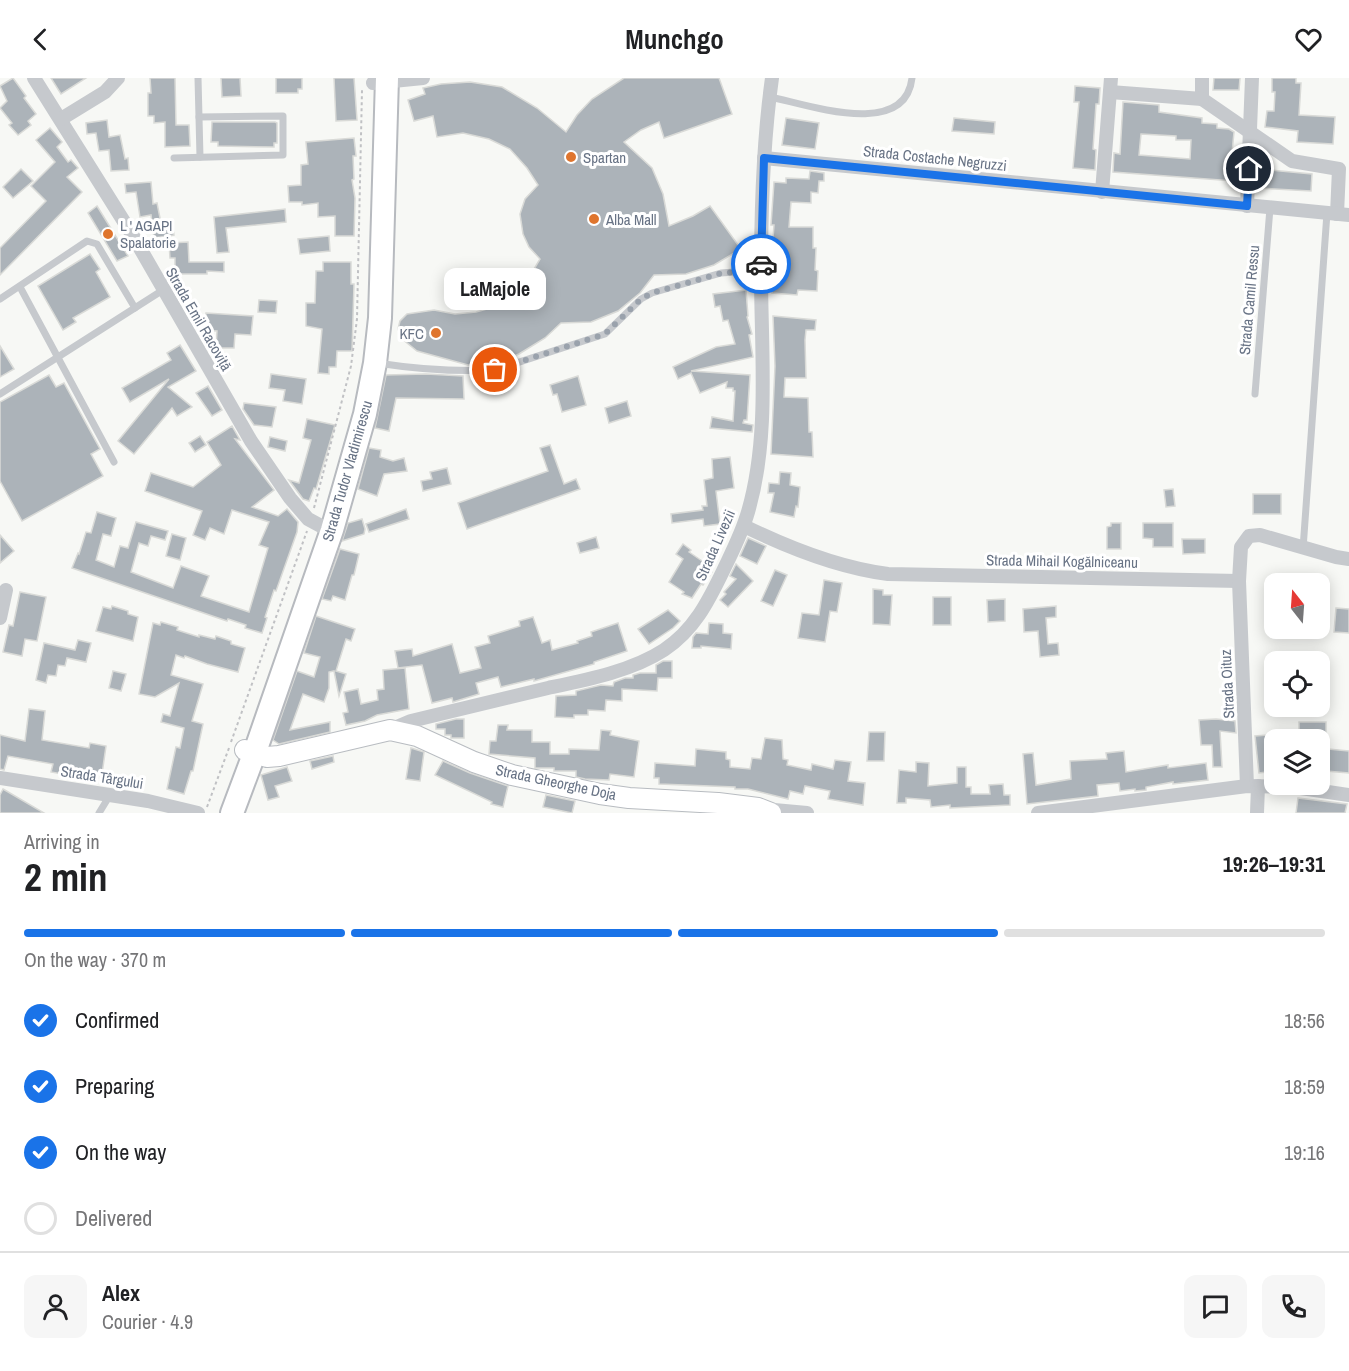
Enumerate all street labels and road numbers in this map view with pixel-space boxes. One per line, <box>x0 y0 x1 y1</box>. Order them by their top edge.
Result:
street label: Strada Costache Negruzzi <box>862 140 1008 176</box>
street label: Strada Camil Ressu <box>1234 244 1264 356</box>
street label: Strada Emil Racoviță <box>161 263 237 375</box>
street label: Strada Tudor Vladimirescu <box>317 398 377 544</box>
street label: Strada Livezii <box>690 506 740 584</box>
street label: Strada Mihail Kogălniceanu <box>986 549 1138 573</box>
street label: Strada Oituz <box>1215 649 1239 719</box>
street label: Strada Gheorghe Doja <box>494 759 619 805</box>
street label: Strada Târgului <box>59 760 145 794</box>

